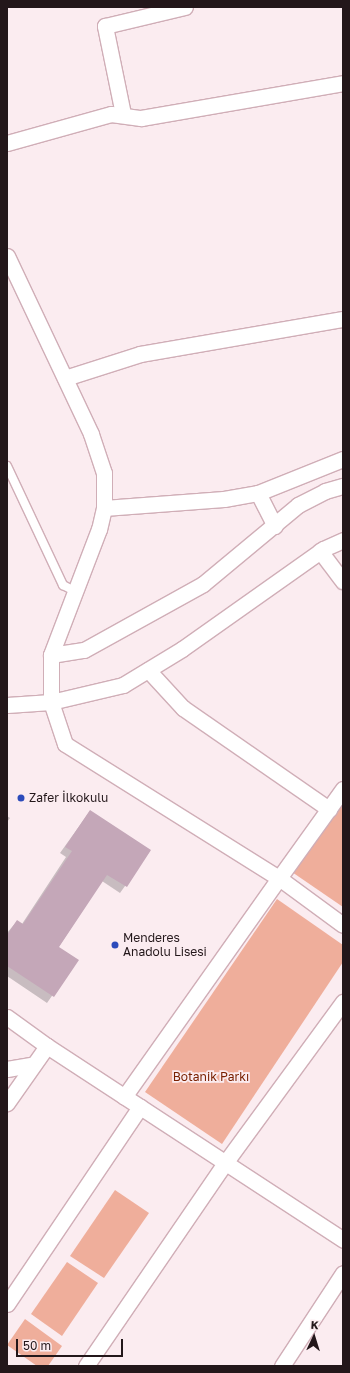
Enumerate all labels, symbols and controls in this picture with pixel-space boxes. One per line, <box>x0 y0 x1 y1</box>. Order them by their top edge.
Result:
place label: Zafer İlkokulu <box>29 791 108 805</box>
marker: Zafer İlkokulu <box>16 793 26 803</box>
place label: Menderes Anadolu Lisesi <box>123 931 207 959</box>
marker: Menderes Anadolu Lisesi <box>110 940 120 950</box>
park label: Botanik Parkı <box>173 1070 249 1084</box>
north arrow <box>294 1317 334 1357</box>
text: K <box>310 1318 319 1331</box>
scale bar <box>18 1331 125 1357</box>
text: 50 m <box>23 1338 51 1353</box>

